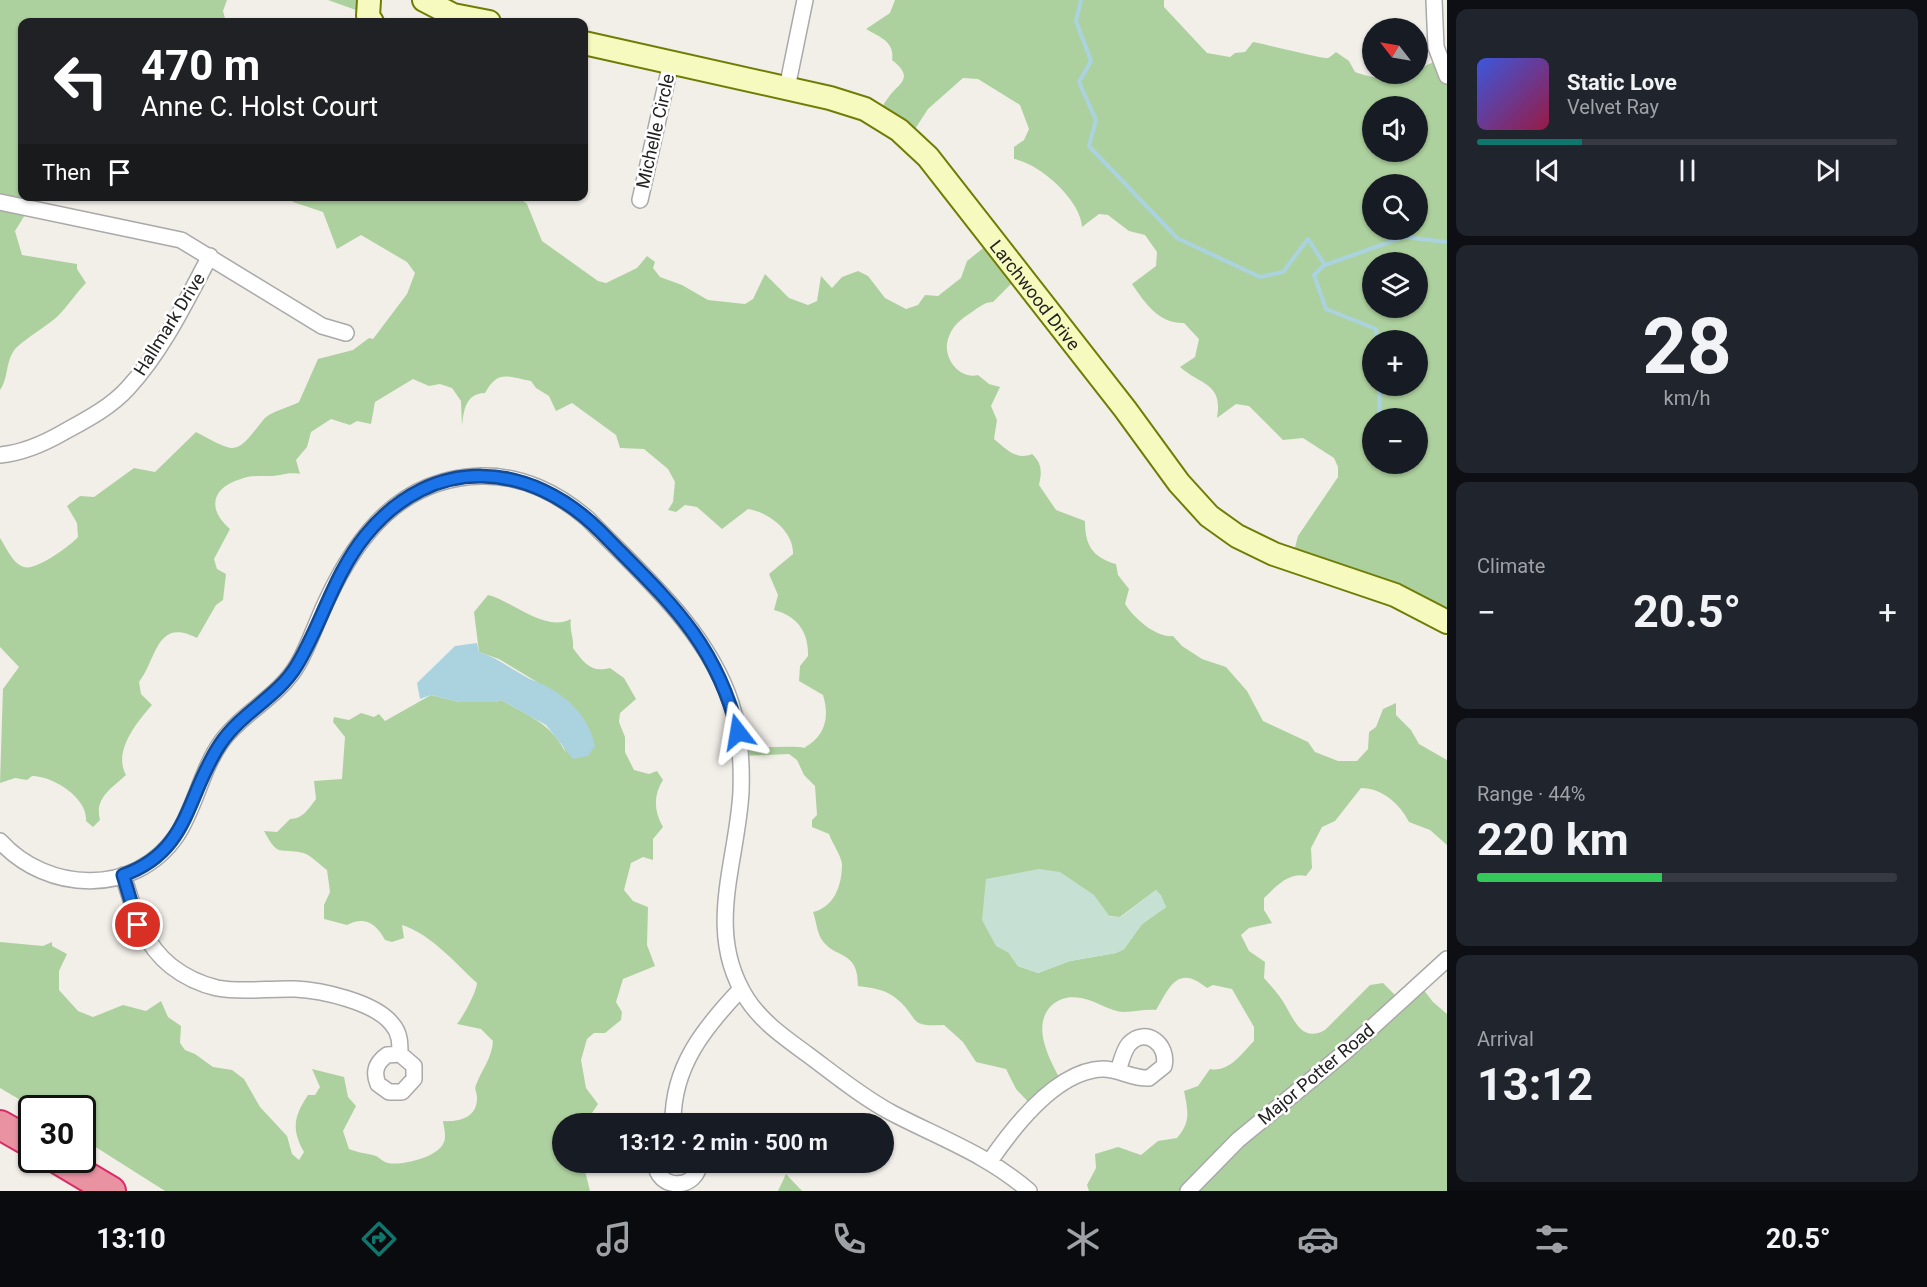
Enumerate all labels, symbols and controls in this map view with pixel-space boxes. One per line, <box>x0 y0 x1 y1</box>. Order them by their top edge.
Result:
north arrow <box>1362 18 1428 84</box>
map controls <box>1362 18 1428 474</box>
text: 470 m <box>141 41 260 90</box>
icon: left <box>42 42 120 120</box>
text: Static Love <box>1567 70 1677 95</box>
street label: Michelle Circle <box>632 72 678 190</box>
text: Anne C. Holst Court <box>141 91 378 123</box>
text: Velvet Ray <box>1567 95 1659 119</box>
button: sound <box>1362 96 1428 162</box>
icon: previous <box>1531 154 1564 187</box>
icon: pause <box>1671 154 1704 187</box>
icon: next <box>1811 154 1844 187</box>
icon: arrive <box>103 156 136 189</box>
text: Then <box>42 160 91 185</box>
button: search <box>1362 174 1428 240</box>
street label: Larchwood Drive <box>986 235 1085 354</box>
button: layers <box>1362 252 1428 318</box>
street label: Hallmark Drive <box>129 269 209 379</box>
text: 28 <box>1642 301 1732 392</box>
button: + <box>1362 330 1428 396</box>
text: km/h <box>1664 386 1710 410</box>
button: − <box>1362 408 1428 474</box>
text: Climate <box>1477 554 1545 578</box>
text: 20.5° <box>1633 585 1741 638</box>
text: − <box>1477 593 1496 632</box>
text: + <box>1878 593 1897 632</box>
position arrow <box>706 700 770 764</box>
text: Range · 44% <box>1477 782 1585 806</box>
text: 220 km <box>1477 813 1629 866</box>
pin <box>112 899 163 950</box>
icon: arrive <box>121 908 154 941</box>
street label: Major Potter Road <box>1254 1019 1378 1129</box>
text: Arrival <box>1477 1027 1534 1051</box>
text: 13:12 <box>1477 1058 1593 1111</box>
speed limit sign: 30 <box>18 1095 96 1173</box>
text: 13:12 · 2 min · 500 m <box>618 1130 828 1155</box>
icon: directions <box>358 1218 400 1260</box>
icon: music <box>593 1218 635 1260</box>
icon: phone <box>828 1218 870 1260</box>
icon: climate <box>1062 1218 1104 1260</box>
icon: car <box>1297 1218 1339 1260</box>
icon: filters <box>1531 1218 1573 1260</box>
text: 13:10 <box>96 1223 166 1255</box>
text: 20.5° <box>1766 1223 1831 1255</box>

